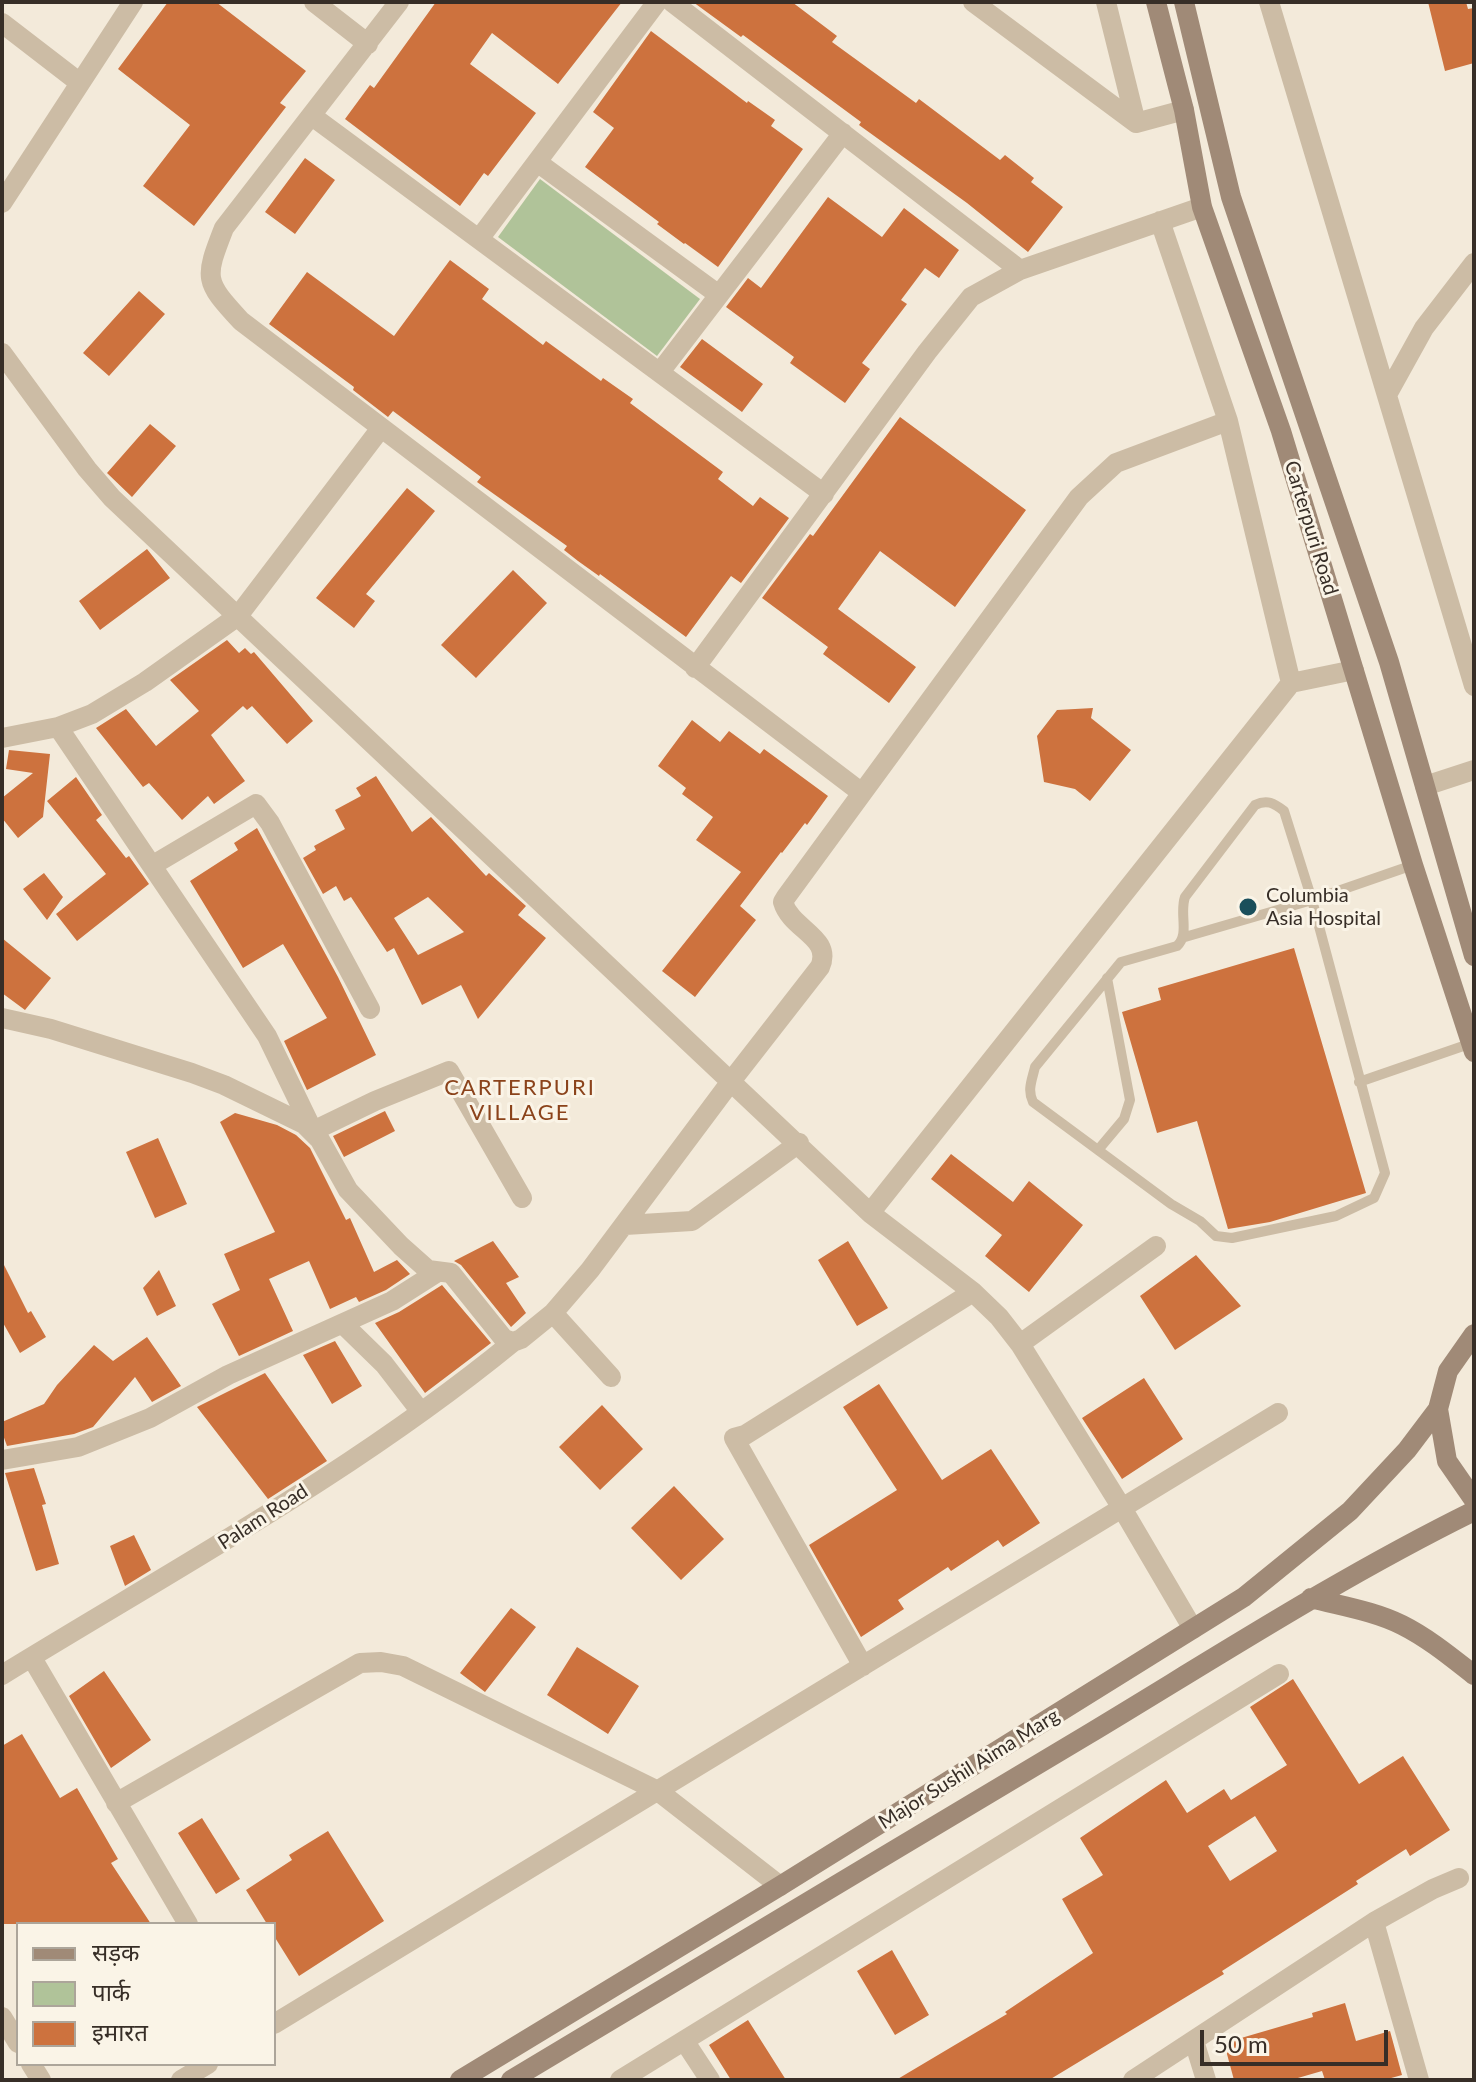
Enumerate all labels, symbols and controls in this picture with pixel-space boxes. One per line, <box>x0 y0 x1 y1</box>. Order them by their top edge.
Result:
street label: Carterpuri Road <box>1279 458 1343 598</box>
place label: Columbia Asia Hospital <box>1266 884 1381 931</box>
marker: Columbia Asia Hospital <box>1237 896 1259 918</box>
district label: CARTERPURI VILLAGE <box>444 1075 596 1126</box>
street label: Palam Road <box>214 1479 312 1555</box>
street label: Major Sushil Aima Marg <box>874 1704 1064 1834</box>
legend <box>16 1922 276 2066</box>
text: सड़क <box>92 1937 140 1966</box>
text: पार्क <box>92 1977 130 2006</box>
scale bar <box>1204 2014 1392 2064</box>
text: इमारत <box>92 2017 148 2046</box>
text: 50 m <box>1214 2029 1268 2058</box>

